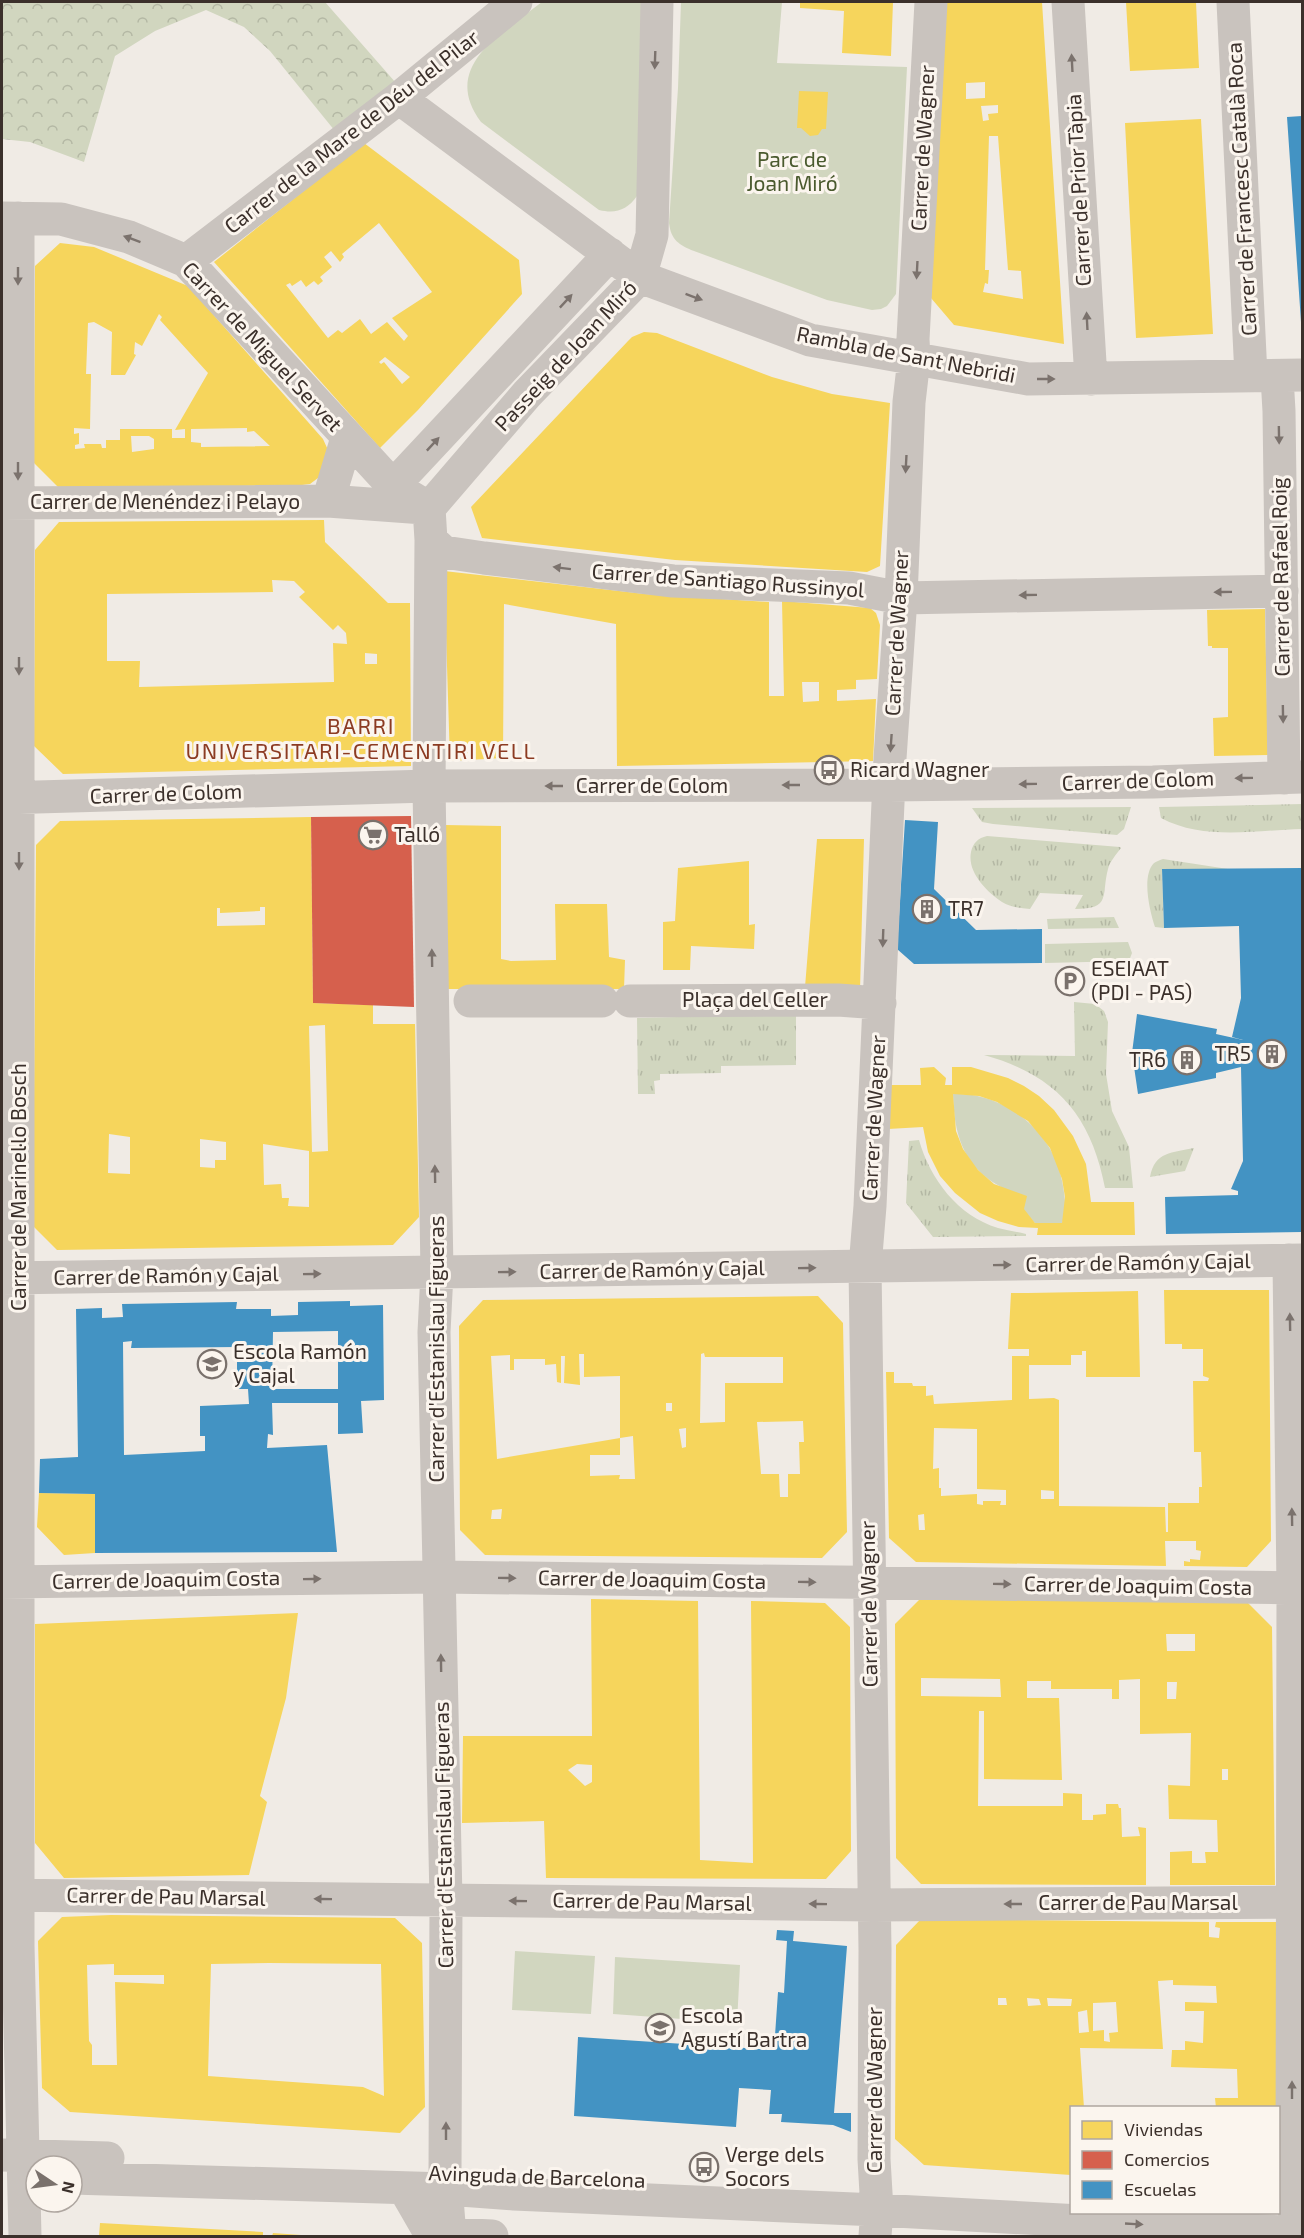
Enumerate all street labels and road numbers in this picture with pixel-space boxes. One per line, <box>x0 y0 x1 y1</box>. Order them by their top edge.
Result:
street label: Carrer de la Mare de Déu del Pilar <box>219 23 484 238</box>
street label: Carrer de Francesc Català Roca <box>1220 42 1261 337</box>
street label: Carrer de Wagner <box>905 64 938 232</box>
street label: Carrer de Prior Tàpia <box>1060 93 1095 287</box>
street label: Carrer de Miguel Servet <box>178 256 348 436</box>
street label: Passeig de Joan Miró <box>489 274 641 435</box>
street label: Rambla de Sant Nebridi <box>795 320 1018 387</box>
street label: Carrer de Rafael Roig <box>1265 477 1294 677</box>
street label: Carrer de Menéndez i Pelayo <box>30 488 300 513</box>
street label: Carrer de Wagner <box>879 549 912 717</box>
street label: Carrer de Santiago Russinyol <box>591 558 866 602</box>
street label: Carrer de Colom <box>1061 764 1215 795</box>
street label: Carrer de Colom <box>576 772 728 797</box>
street label: Carrer de Colom <box>89 777 243 808</box>
street label: Plaça del Celler <box>682 986 828 1013</box>
street label: Carrer de Wagner <box>856 1034 889 1202</box>
street label: Carrer de Marinel·lo Bosch <box>5 1063 30 1311</box>
street label: Carrer d'Estanislau Figueras <box>423 1216 448 1483</box>
street label: Carrer de Ramón y Cajal <box>1025 1247 1251 1277</box>
street label: Carrer de Ramón y Cajal <box>539 1254 765 1284</box>
street label: Carrer de Ramón y Cajal <box>53 1260 279 1290</box>
street label: Carrer de Wagner <box>854 1520 881 1687</box>
street label: Carrer de Joaquim Costa <box>52 1564 280 1593</box>
street label: Carrer de Joaquim Costa <box>538 1564 766 1593</box>
street label: Carrer de Joaquim Costa <box>1024 1570 1252 1599</box>
street label: Carrer d'Estanislau Figueras <box>428 1701 457 1969</box>
street label: Carrer de Pau Marsal <box>66 1881 267 1910</box>
street label: Carrer de Pau Marsal <box>552 1886 753 1915</box>
street label: Carrer de Pau Marsal <box>1038 1889 1238 1914</box>
street label: Carrer de Wagner <box>861 2006 886 2173</box>
street label: Avinguda de Barcelona <box>428 2159 646 2192</box>

